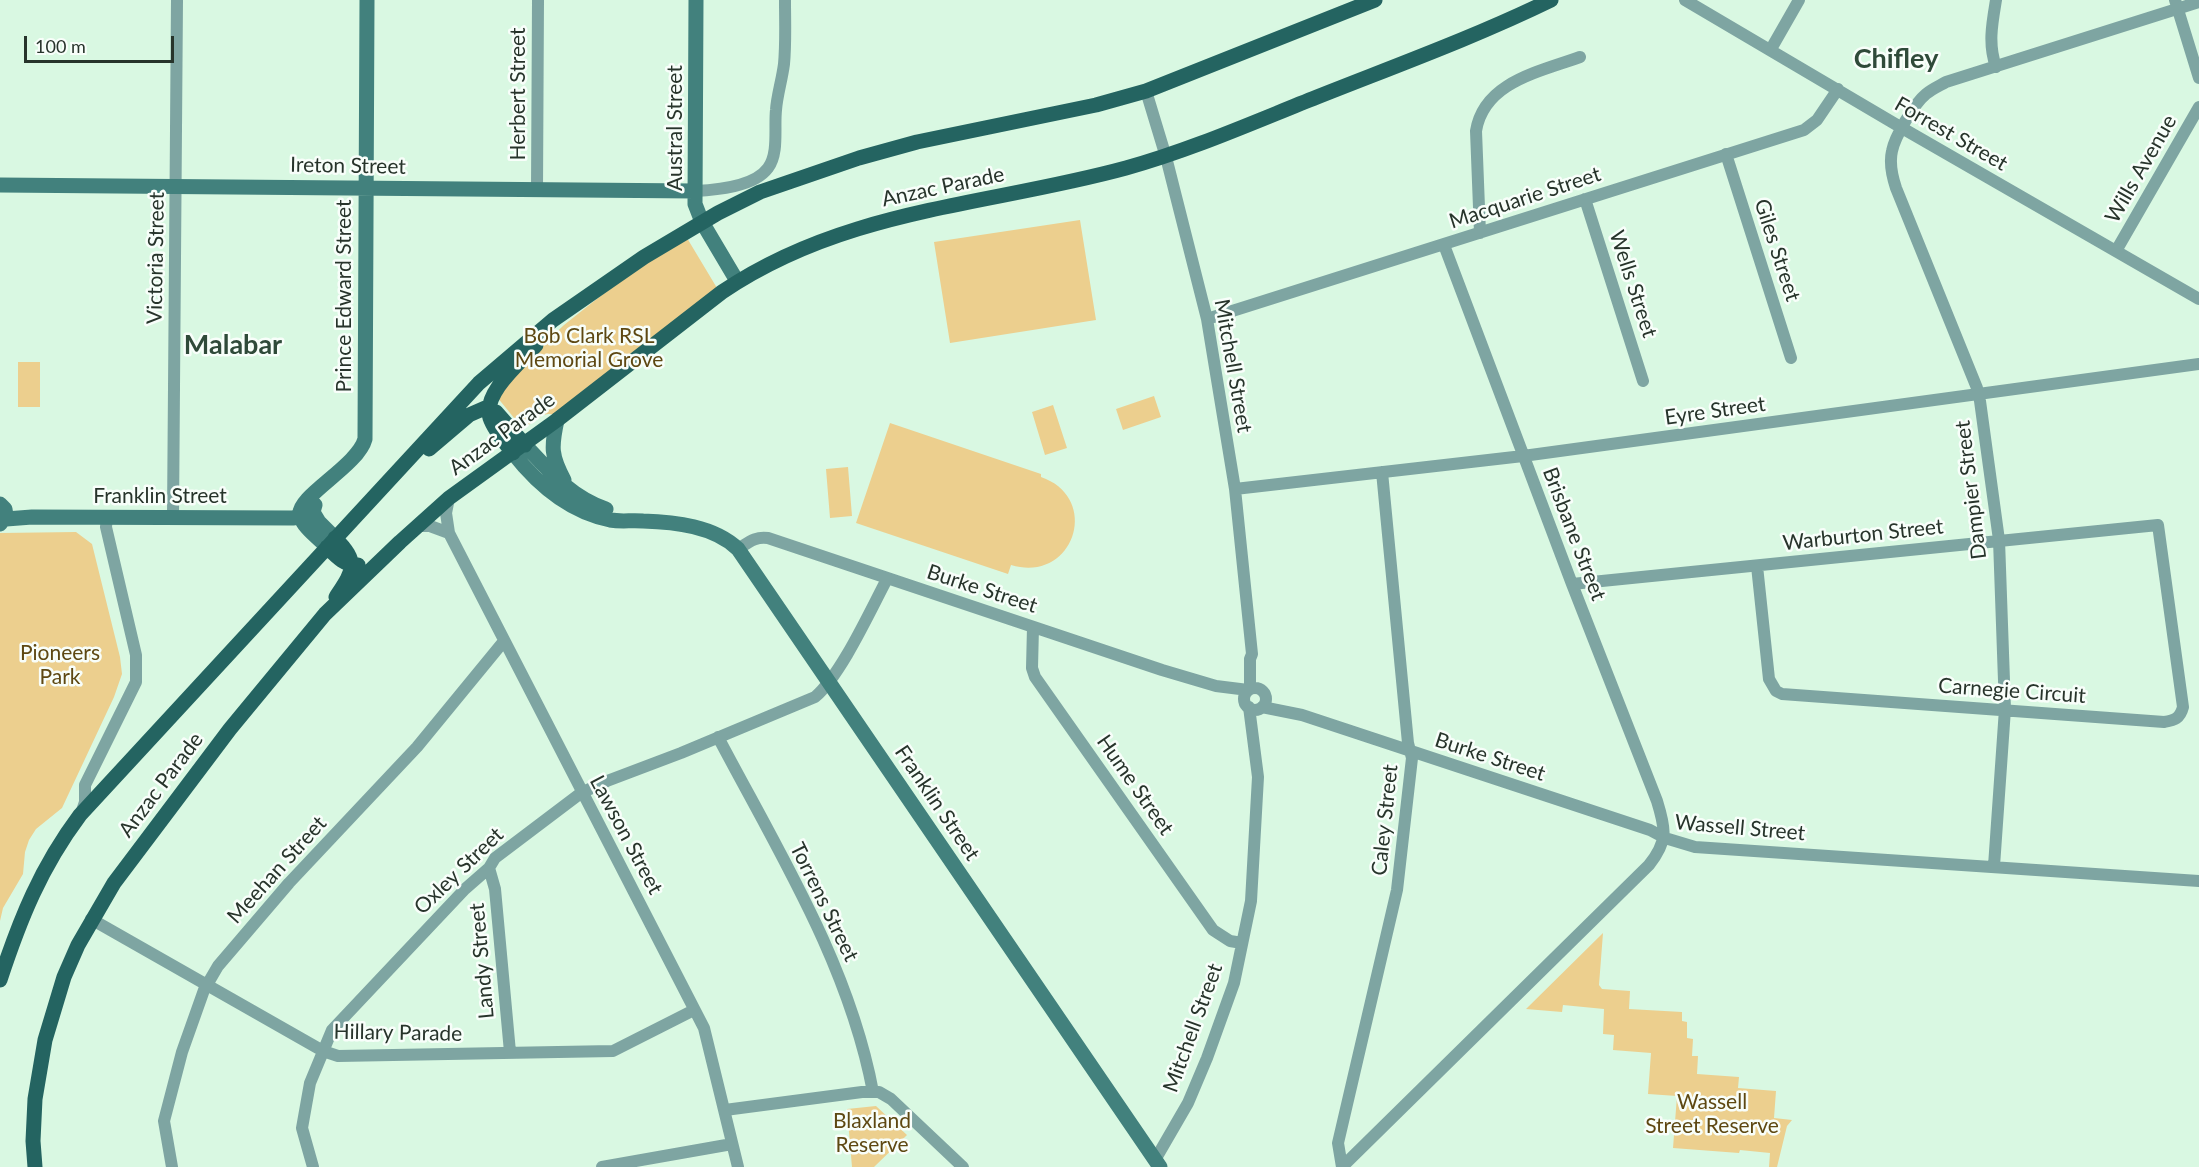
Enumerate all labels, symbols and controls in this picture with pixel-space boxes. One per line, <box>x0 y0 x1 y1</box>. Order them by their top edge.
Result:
scale bar <box>27 24 177 62</box>
street label: Herbert Street <box>505 27 531 161</box>
text: 100 m <box>35 35 86 57</box>
district label: Chifley <box>1854 43 1938 75</box>
street label: Austral Street <box>662 65 688 191</box>
street label: Forrest Street <box>1890 92 2012 176</box>
street label: Wills Avenue <box>2100 110 2182 228</box>
street label: Ireton Street <box>290 152 406 180</box>
street label: Anzac Parade <box>879 162 1007 212</box>
street label: Macquarie Street <box>1446 162 1604 234</box>
street label: Victoria Street <box>142 192 170 324</box>
street label: Giles Street <box>1749 196 1805 304</box>
street label: Prince Edward Street <box>331 199 357 393</box>
street label: Wells Street <box>1604 227 1662 341</box>
street label: Mitchell Street <box>1209 297 1257 435</box>
park label: Bob Clark RSL Memorial Grove <box>515 323 663 373</box>
district label: Malabar <box>184 329 282 361</box>
street label: Anzac Parade <box>444 387 560 481</box>
street label: Eyre Street <box>1663 391 1767 431</box>
street label: Dampier Street <box>1950 419 1992 561</box>
street label: Brisbane Street <box>1537 464 1611 604</box>
street label: Franklin Street <box>93 483 227 509</box>
street label: Warburton Street <box>1781 514 1945 556</box>
street label: Burke Street <box>924 559 1040 619</box>
park label: Pioneers Park <box>20 640 100 690</box>
street label: Carnegie Circuit <box>1937 673 2087 709</box>
street label: Burke Street <box>1432 727 1548 787</box>
street label: Anzac Parade <box>113 728 209 842</box>
street label: Hume Street <box>1091 730 1179 840</box>
street label: Franklin Street <box>889 741 985 865</box>
street label: Caley Street <box>1367 763 1403 877</box>
street label: Lawson Street <box>584 771 668 899</box>
street label: Wassell Street <box>1674 810 1806 846</box>
street label: Meehan Street <box>222 811 332 929</box>
street label: Oxley Street <box>409 822 509 920</box>
street label: Torrens Street <box>784 838 864 966</box>
street label: Landy Street <box>464 902 500 1020</box>
street label: Mitchell Street <box>1158 960 1228 1096</box>
street label: Hillary Parade <box>333 1019 463 1047</box>
park label: Wassell Street Reserve <box>1645 1089 1779 1139</box>
park label: Blaxland Reserve <box>833 1108 911 1158</box>

